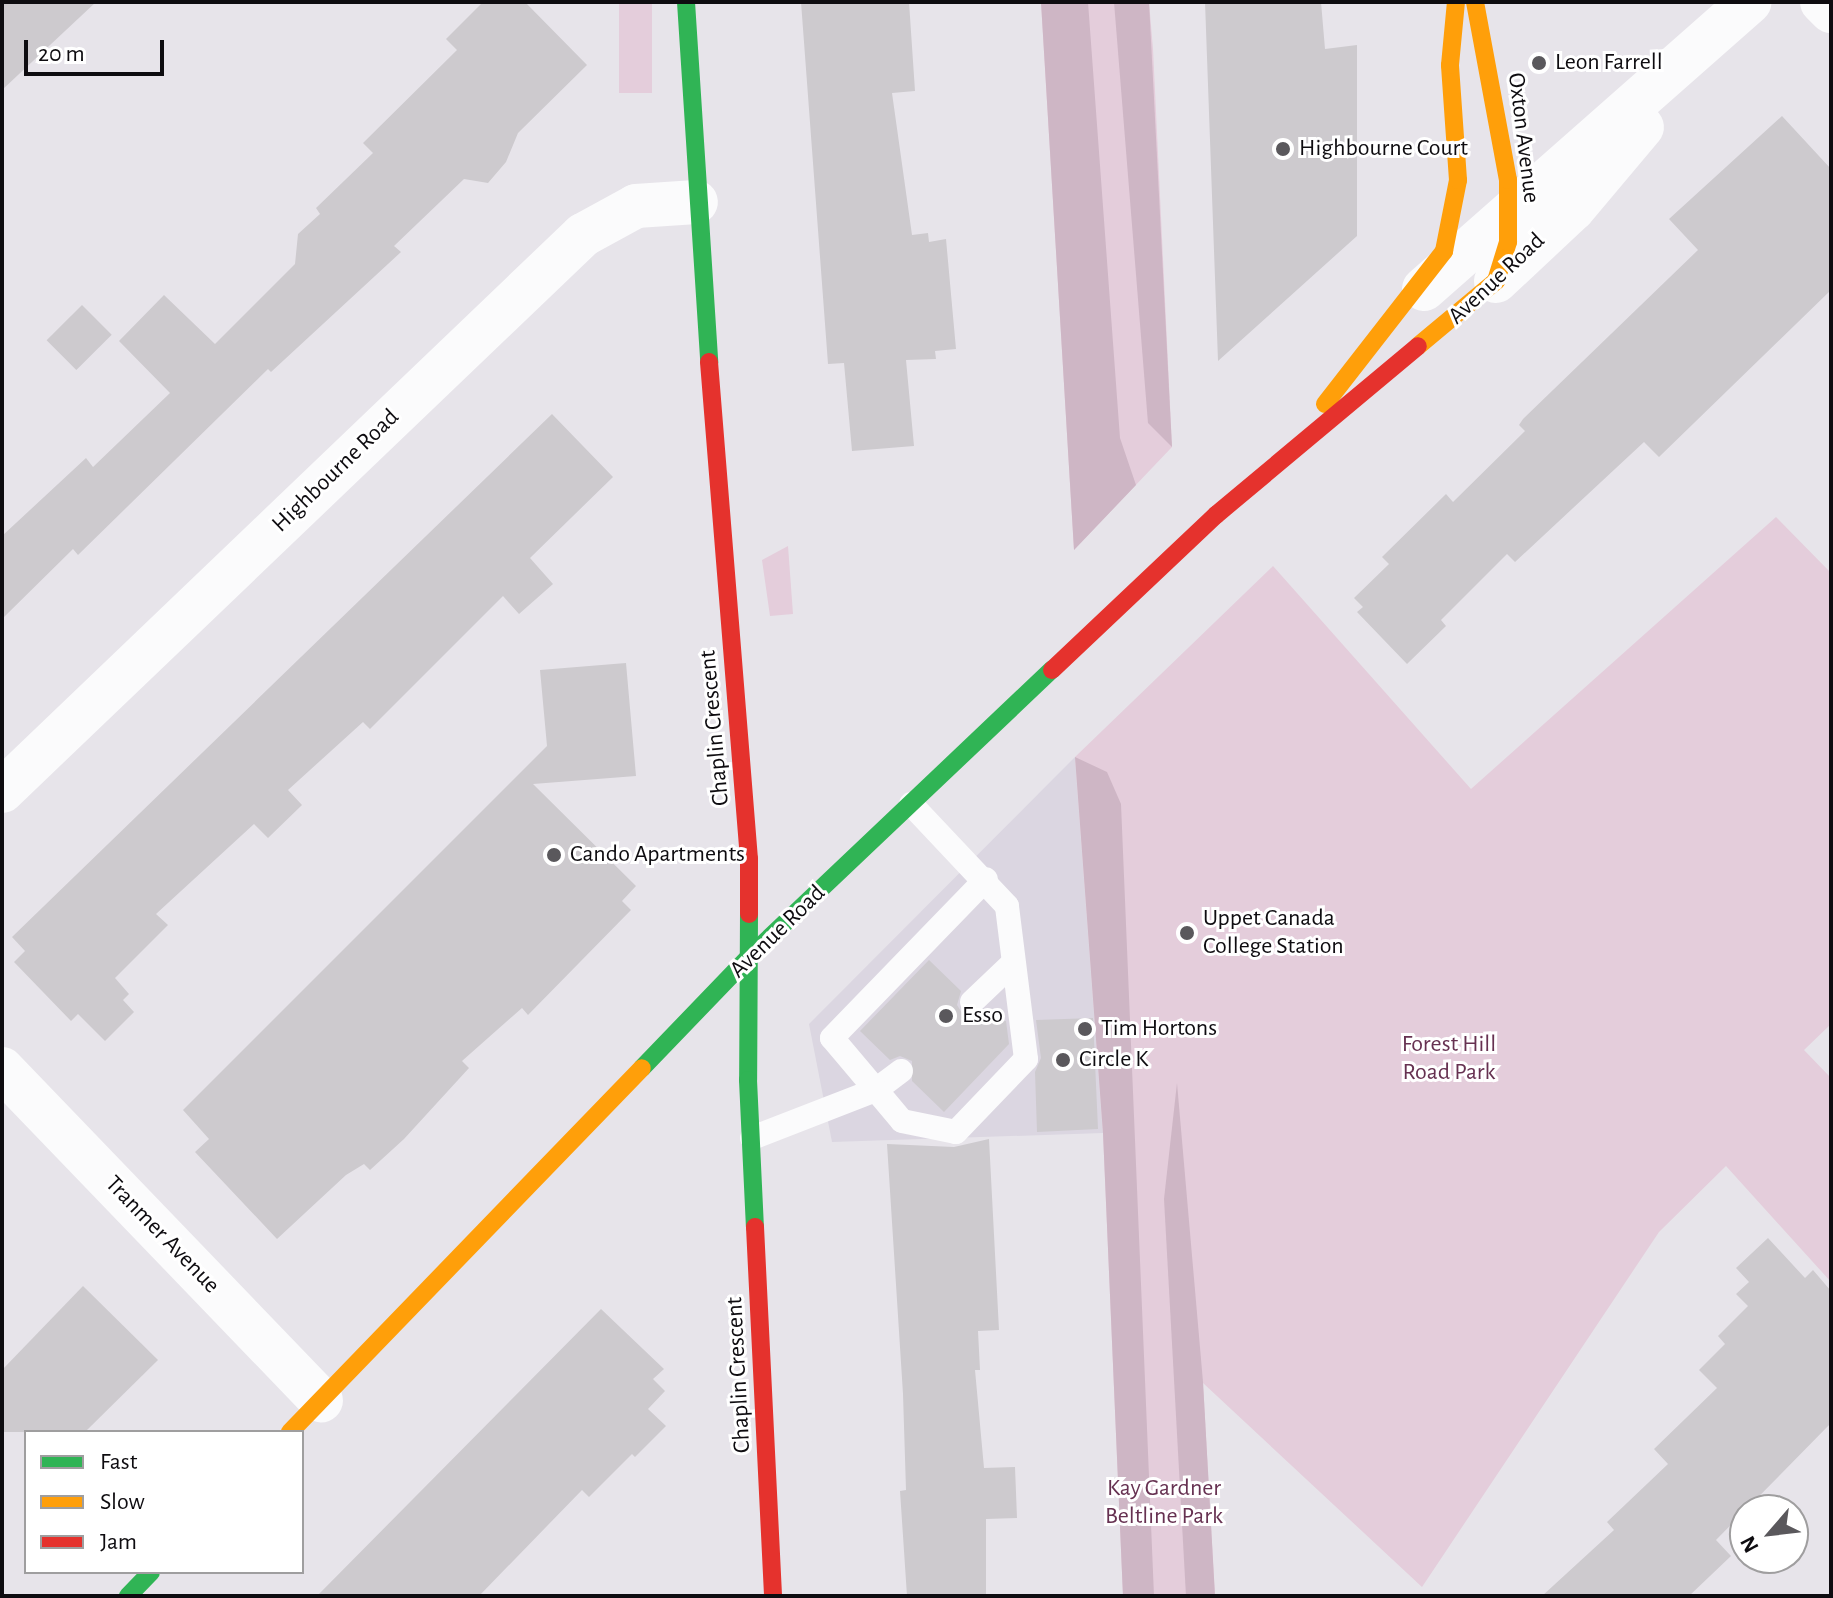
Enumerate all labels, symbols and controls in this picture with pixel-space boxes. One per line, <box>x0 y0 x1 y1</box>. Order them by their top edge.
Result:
scale bar <box>28 24 168 74</box>
text: 20 m <box>38 42 85 66</box>
place label: Leon Farrell <box>1555 49 1663 77</box>
marker: Leon Farrell <box>1530 54 1548 72</box>
street label: Oxton Avenue <box>1501 71 1545 205</box>
place label: Highbourne Court <box>1299 135 1468 163</box>
marker: Highbourne Court <box>1274 140 1292 158</box>
street label: Avenue Road <box>1443 227 1551 331</box>
street label: Highbourne Road <box>267 403 405 539</box>
street label: Chaplin Crescent <box>694 649 736 807</box>
place label: Cando Apartments <box>570 841 745 869</box>
marker: Cando Apartments <box>545 846 563 864</box>
street label: Avenue Road <box>724 879 832 985</box>
place label: Uppet Canada College Station <box>1203 905 1344 961</box>
marker: Uppet Canada College Station <box>1178 924 1196 942</box>
place label: Esso <box>962 1002 1003 1030</box>
marker: Esso <box>937 1007 955 1025</box>
place label: Tim Hortons <box>1101 1015 1217 1043</box>
marker: Tim Hortons <box>1076 1020 1094 1038</box>
park label: Forest Hill Road Park <box>1402 1031 1496 1087</box>
place label: Circle K <box>1079 1046 1148 1074</box>
marker: Circle K <box>1054 1051 1072 1069</box>
street label: Tranmer Avenue <box>99 1170 225 1300</box>
street label: Chaplin Crescent <box>721 1296 757 1454</box>
legend <box>24 1430 304 1574</box>
text: Fast <box>100 1450 137 1474</box>
park label: Kay Gardner Beltline Park <box>1105 1475 1223 1531</box>
text: Slow <box>100 1490 145 1514</box>
north arrow <box>1729 1494 1809 1574</box>
text: Jam <box>100 1530 137 1554</box>
text: N <box>1736 1532 1763 1556</box>

